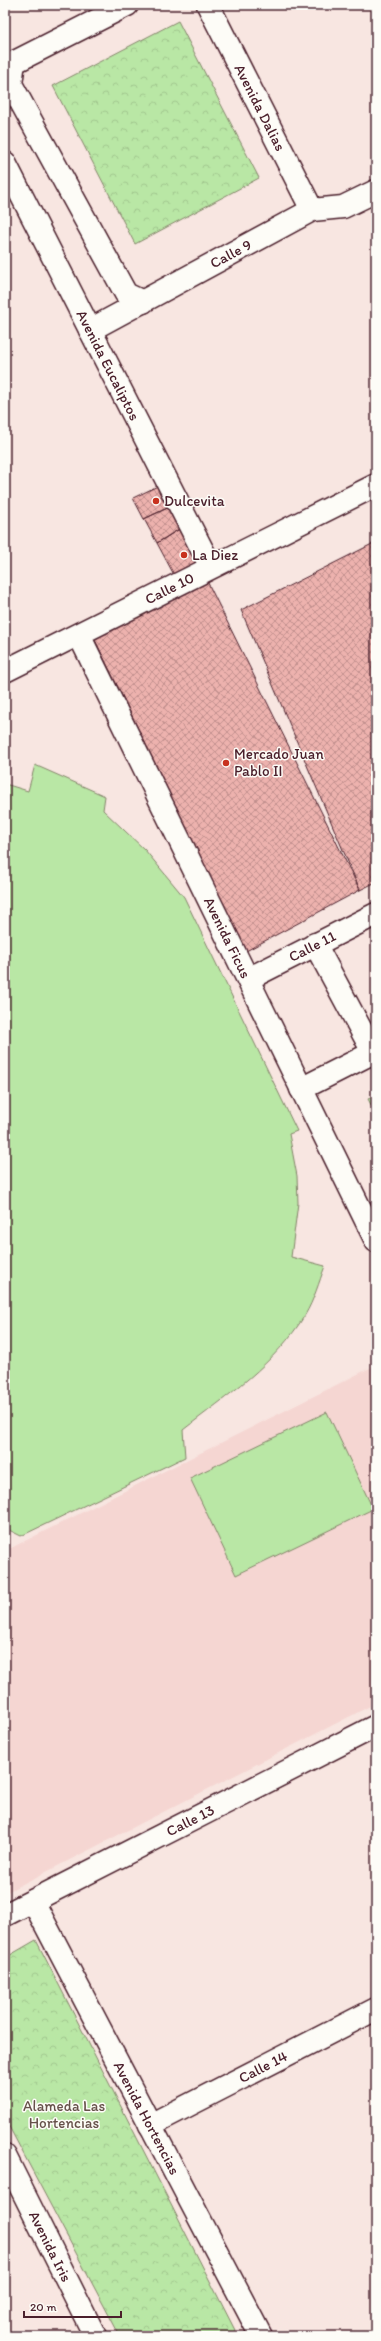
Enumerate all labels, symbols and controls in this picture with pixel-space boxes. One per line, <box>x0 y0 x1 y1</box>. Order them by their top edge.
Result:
street label: Avenida Dalias <box>231 61 290 154</box>
street label: Calle 9 <box>207 235 255 272</box>
street label: Avenida Eucaliptos <box>72 307 144 424</box>
place label: Dulcevita <box>164 492 225 510</box>
marker: Dulcevita <box>151 496 161 506</box>
place label: La Diez <box>192 546 238 564</box>
marker: La Diez <box>179 550 189 560</box>
street label: Calle 10 <box>142 569 197 608</box>
place label: Mercado Juan Pablo II <box>234 745 324 780</box>
marker: Mercado Juan Pablo II <box>221 758 231 768</box>
street label: Avenida Ficus <box>200 894 255 981</box>
street label: Calle 11 <box>286 927 339 966</box>
street label: Calle 13 <box>163 1801 217 1840</box>
street label: Calle 14 <box>236 2047 290 2087</box>
street label: Avenida Hortencias <box>110 2058 184 2178</box>
park label: Alameda Las Hortencias <box>23 2097 105 2132</box>
street label: Avenida Iris <box>25 2208 76 2285</box>
scale bar <box>24 2293 121 2319</box>
text: 20 m <box>30 2300 57 2314</box>

